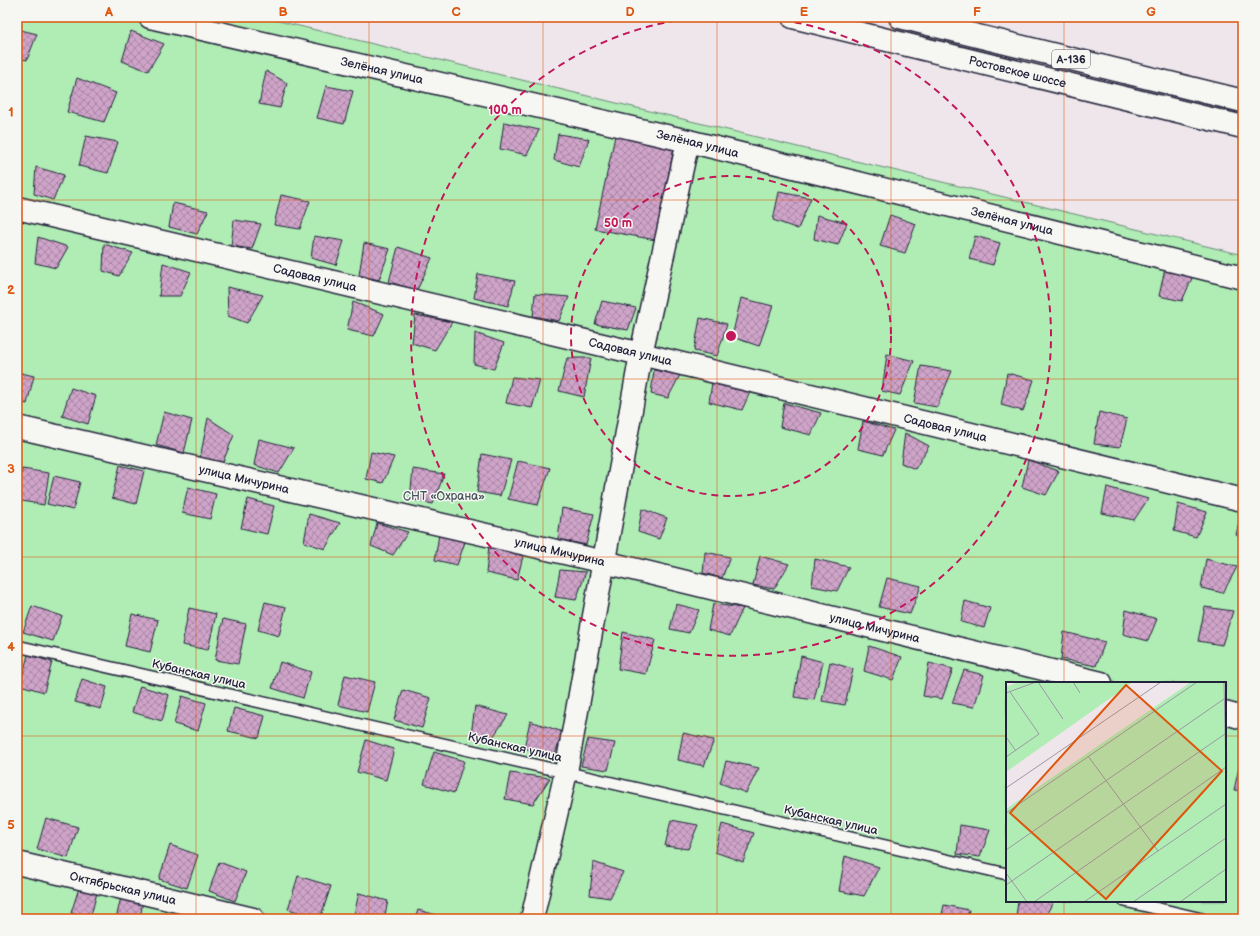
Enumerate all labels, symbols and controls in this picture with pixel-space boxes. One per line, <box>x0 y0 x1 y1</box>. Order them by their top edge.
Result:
text: A <box>104 4 113 20</box>
text: B <box>278 4 288 20</box>
text: C <box>451 4 461 20</box>
text: D <box>625 4 635 20</box>
text: E <box>800 4 809 20</box>
text: F <box>973 4 981 20</box>
text: G <box>1146 4 1156 20</box>
road number: А-136 <box>1052 50 1090 68</box>
street label: Ростовское шоссе <box>967 53 1068 92</box>
street label: Зелёная улица <box>339 54 425 88</box>
text: 100 m <box>488 103 522 118</box>
text: 1 <box>8 104 14 120</box>
street label: Зелёная улица <box>655 127 740 161</box>
street label: Зелёная улица <box>969 204 1055 239</box>
text: 50 m <box>604 216 632 231</box>
street label: Садовая улица <box>272 261 358 295</box>
text: 2 <box>7 282 15 298</box>
centre of rings <box>724 329 738 343</box>
street label: Садовая улица <box>587 335 674 369</box>
street label: Садовая улица <box>902 411 988 446</box>
text: 3 <box>7 461 15 477</box>
street label: улица Мичурина <box>197 462 291 497</box>
park label: СНТ «Охрана» <box>403 489 485 504</box>
street label: улица Мичурина <box>513 535 606 570</box>
street label: улица Мичурина <box>828 610 921 647</box>
text: 4 <box>7 639 15 655</box>
street label: Кубанская улица <box>150 656 247 693</box>
inset map <box>1006 682 1226 902</box>
street label: Кубанская улица <box>466 729 563 766</box>
street label: Кубанская улица <box>782 802 879 839</box>
text: 5 <box>7 817 15 833</box>
street label: Октябрьская улица <box>68 869 178 909</box>

